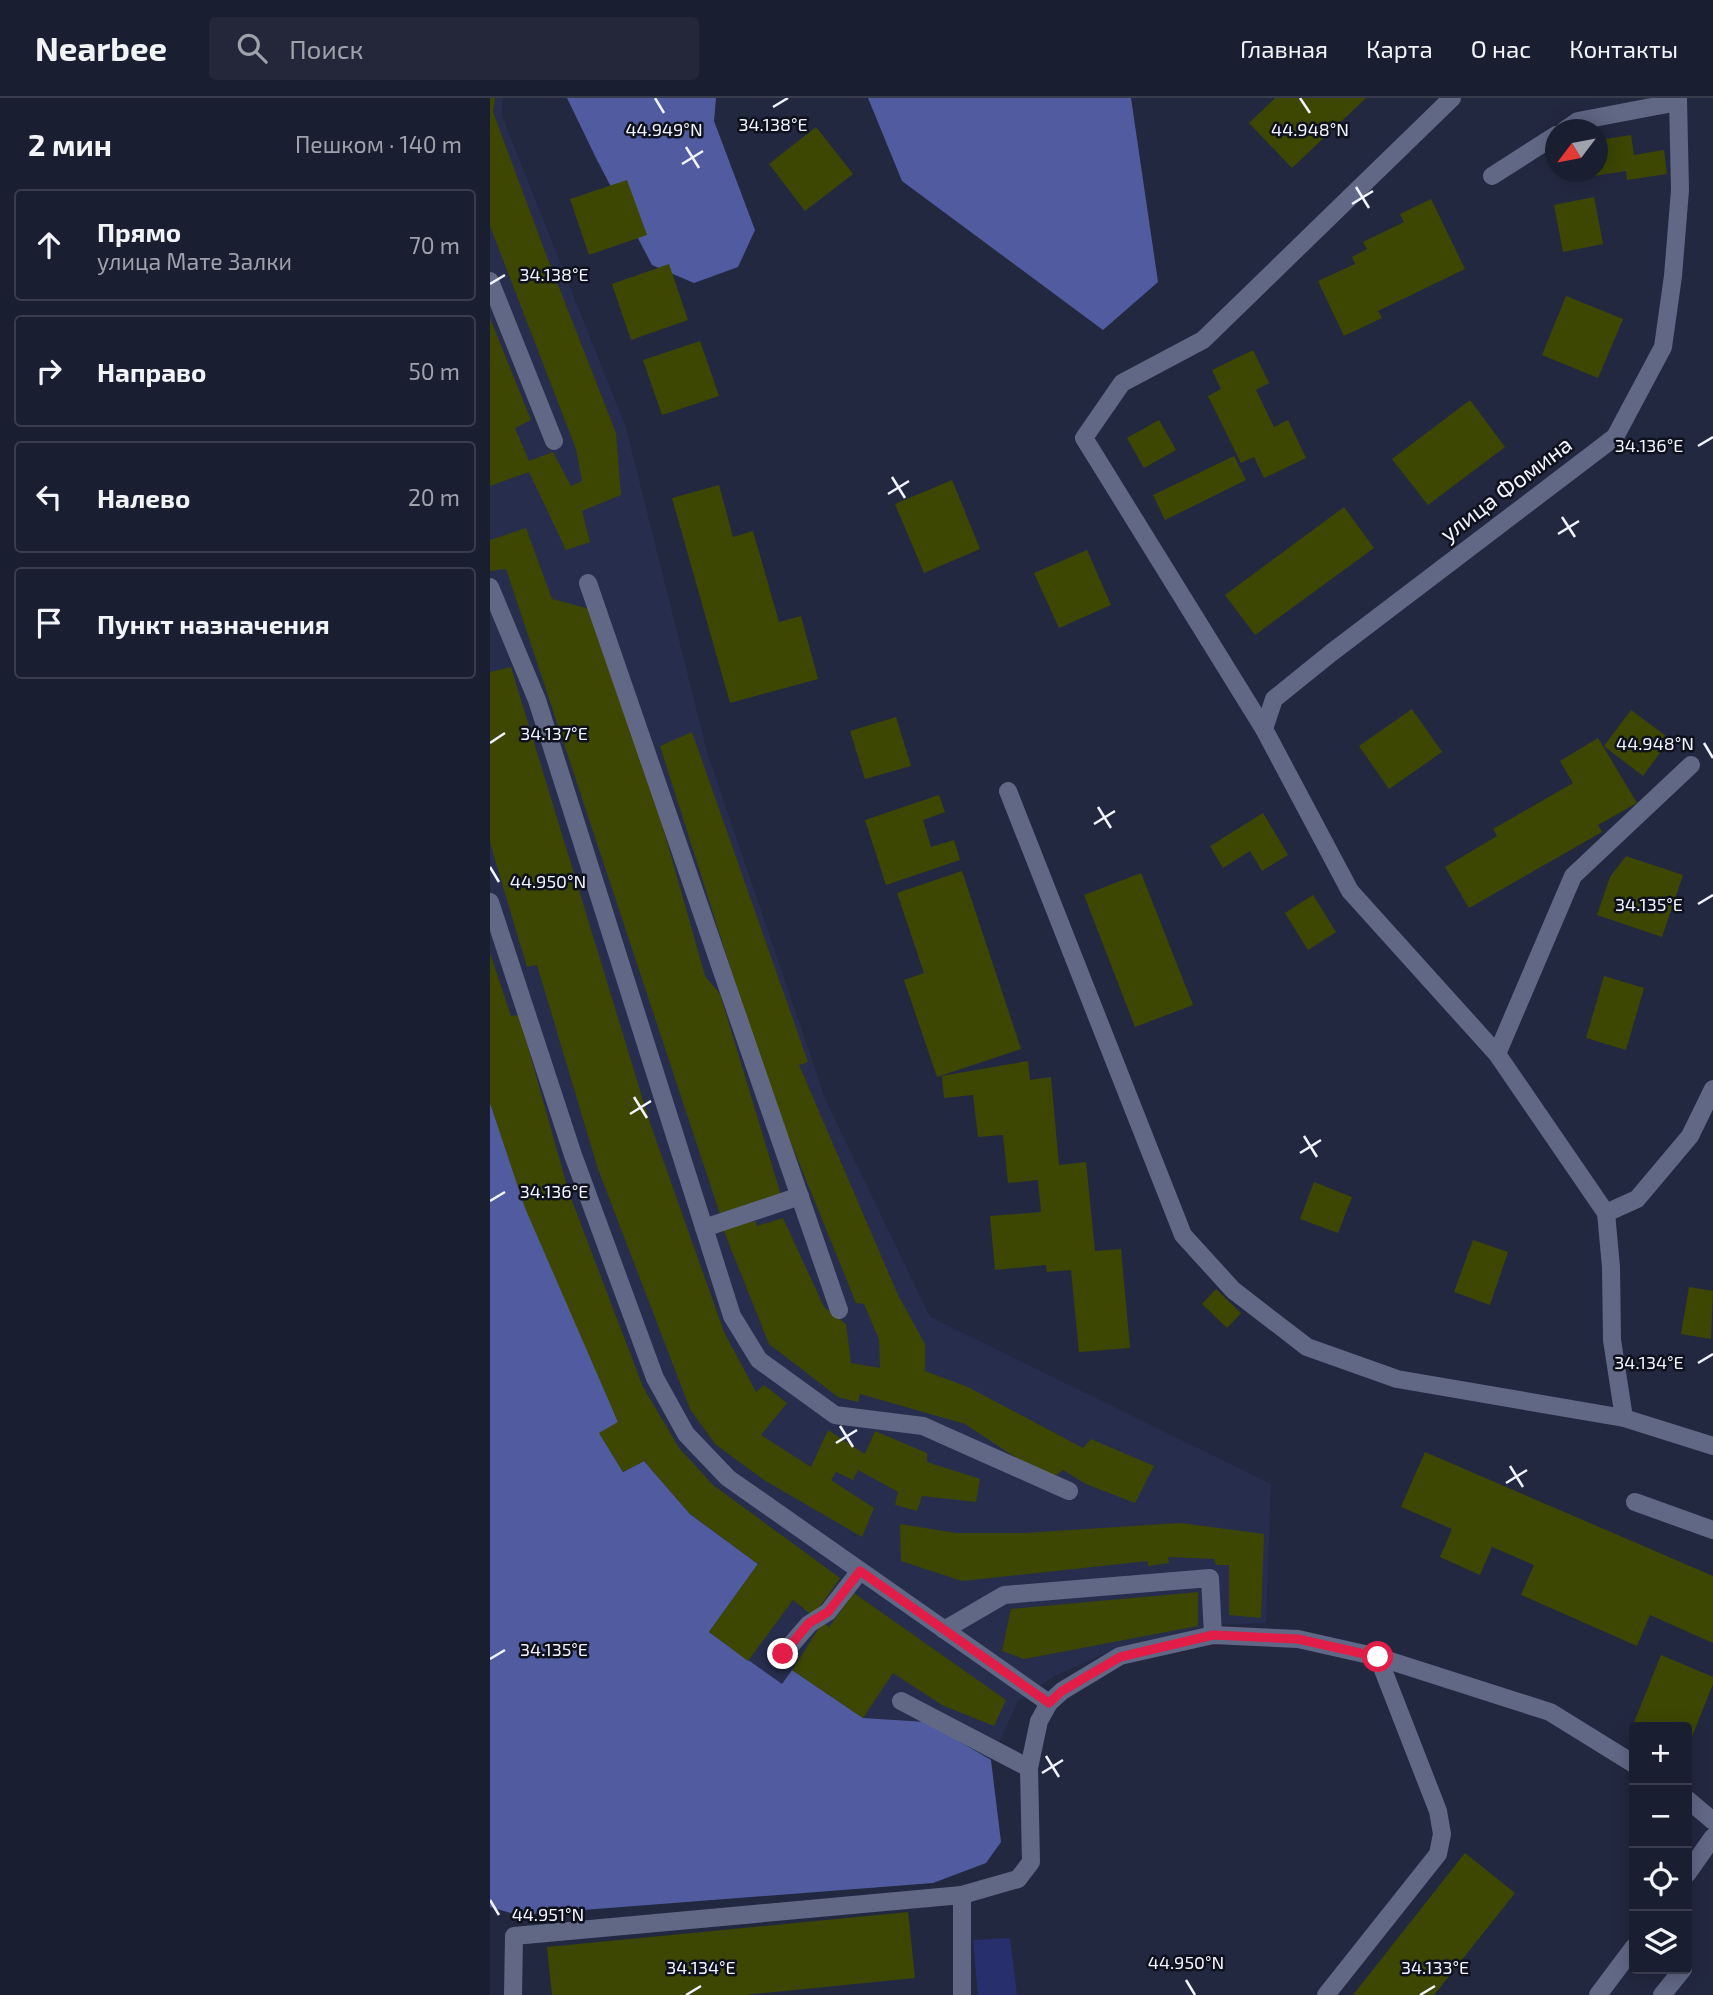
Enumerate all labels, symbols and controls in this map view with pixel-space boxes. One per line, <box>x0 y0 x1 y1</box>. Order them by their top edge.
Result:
search box <box>209 17 699 80</box>
text: Nearbee <box>35 28 167 68</box>
icon: search <box>233 29 271 67</box>
text: Поиск <box>289 33 363 64</box>
text: Главная <box>1240 34 1328 63</box>
text: Карта <box>1366 34 1433 63</box>
text: О нас <box>1471 34 1531 63</box>
text: Контакты <box>1569 34 1678 63</box>
text: 34.138°E <box>738 113 808 135</box>
text: 44.949°N <box>625 118 703 140</box>
text: 44.948°N <box>1271 118 1349 140</box>
north arrow <box>1545 119 1608 182</box>
text: 2 мин <box>28 126 112 162</box>
text: Пешком · 140 m <box>295 130 462 158</box>
text: Прямо <box>97 216 181 247</box>
icon: ahead <box>30 226 68 264</box>
text: 70 m <box>409 231 460 259</box>
text: улица Мате Залки <box>97 247 292 275</box>
text: 34.138°E <box>519 263 589 285</box>
icon: right <box>30 352 68 390</box>
text: Направо <box>97 356 206 387</box>
text: 50 m <box>409 357 460 385</box>
street label: улица Фомина <box>1434 429 1578 548</box>
text: 34.136°E <box>1615 434 1683 456</box>
icon: left <box>30 478 68 516</box>
text: Налево <box>97 482 190 513</box>
text: 20 m <box>408 483 460 511</box>
icon: arrive <box>30 604 68 642</box>
text: Пункт назначения <box>97 608 330 639</box>
text: 34.137°E <box>520 722 588 744</box>
text: 44.948°N <box>1616 732 1694 754</box>
text: 44.950°N <box>510 870 586 892</box>
text: 34.135°E <box>1615 893 1683 915</box>
text: 34.136°E <box>520 1180 588 1202</box>
text: 34.134°E <box>1614 1351 1684 1373</box>
text: 34.135°E <box>520 1638 588 1660</box>
route end <box>767 1638 798 1669</box>
route start <box>1362 1641 1393 1672</box>
map controls <box>1629 1722 1692 1974</box>
button: + <box>1629 1722 1692 1785</box>
button: − <box>1629 1785 1692 1848</box>
button: locate <box>1629 1848 1692 1911</box>
text: 44.951°N <box>512 1903 584 1925</box>
button: layers <box>1629 1911 1692 1974</box>
text: 44.950°N <box>1148 1951 1224 1973</box>
text: 34.134°E <box>666 1956 736 1978</box>
text: 34.133°E <box>1401 1956 1469 1978</box>

